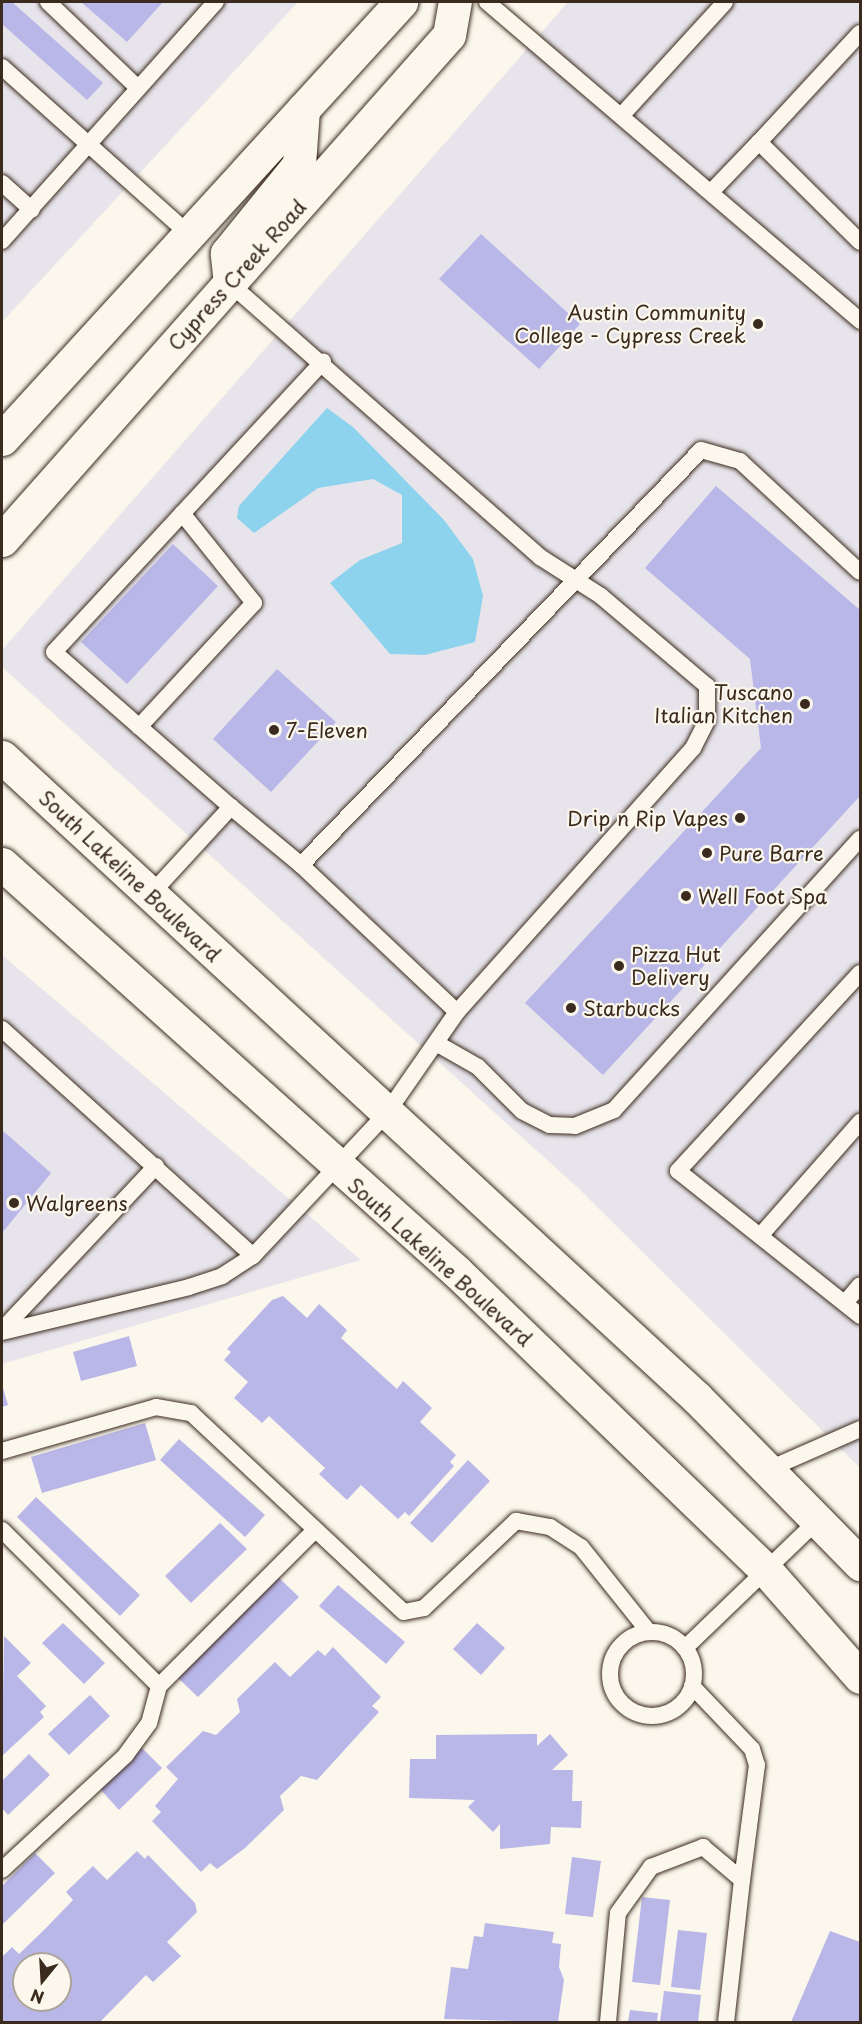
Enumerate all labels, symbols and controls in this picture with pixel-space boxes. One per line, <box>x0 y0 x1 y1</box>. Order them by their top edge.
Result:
street label: Cypress Creek Road <box>162 194 312 356</box>
place label: Austin Community College - Cypress Creek <box>513 300 746 347</box>
marker: Austin Community College - Cypress Creek <box>751 317 765 331</box>
place label: Tuscano Italian Kitchen <box>654 680 793 727</box>
marker: Tuscano Italian Kitchen <box>798 697 812 711</box>
place label: 7-Eleven <box>286 718 368 742</box>
marker: 7-Eleven <box>267 723 281 737</box>
street label: South Lakeline Boulevard <box>33 785 227 967</box>
place label: Drip n Rip Vapes <box>566 806 728 830</box>
marker: Drip n Rip Vapes <box>733 811 747 825</box>
place label: Pure Barre <box>719 841 824 865</box>
marker: Pure Barre <box>700 846 714 860</box>
place label: Well Foot Spa <box>698 884 830 908</box>
marker: Well Foot Spa <box>679 889 693 903</box>
place label: Pizza Hut Delivery <box>631 942 722 989</box>
marker: Pizza Hut Delivery <box>612 959 626 973</box>
place label: Starbucks <box>583 996 680 1020</box>
marker: Starbucks <box>564 1001 578 1015</box>
street label: South Lakeline Boulevard <box>342 1172 538 1352</box>
place label: Walgreens <box>26 1191 128 1215</box>
marker: Walgreens <box>7 1196 21 1210</box>
north arrow <box>12 1952 72 2012</box>
text: N <box>27 1984 47 2011</box>

